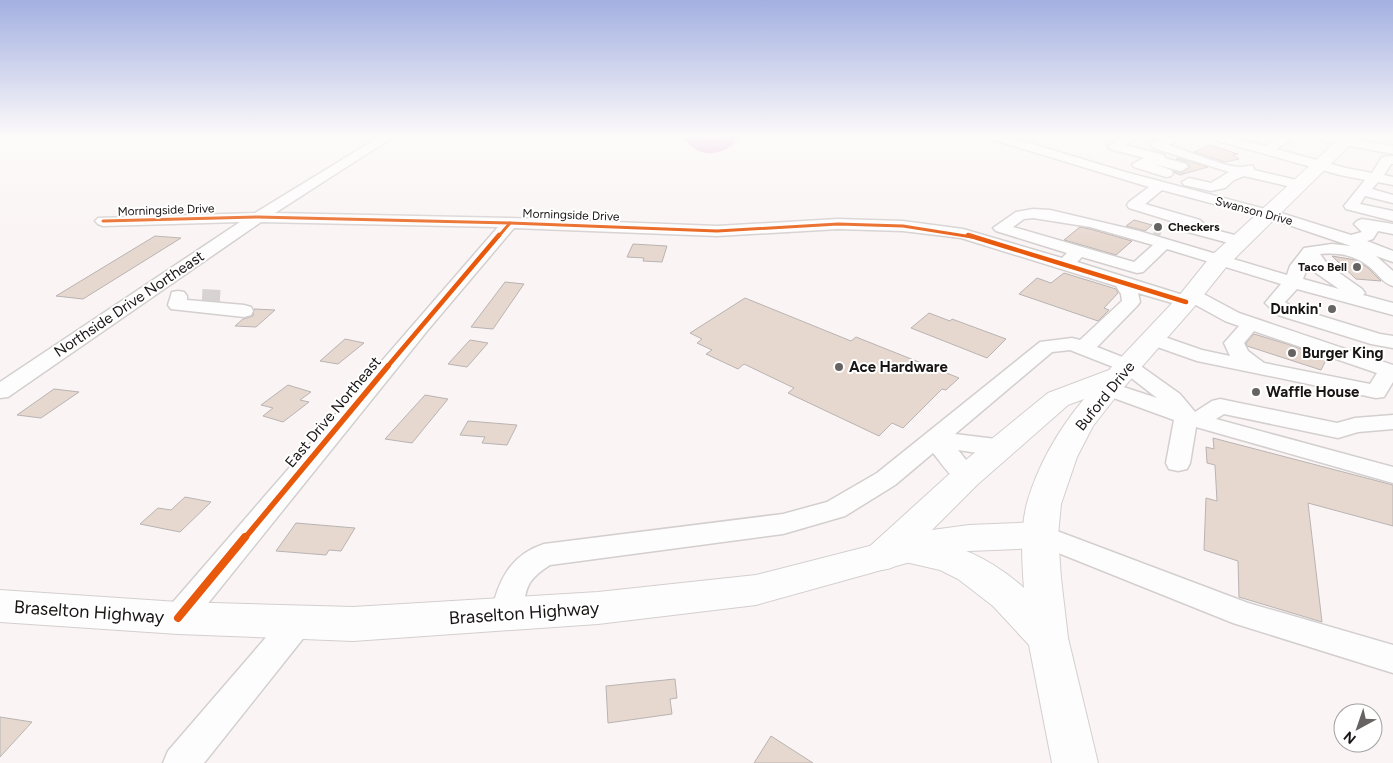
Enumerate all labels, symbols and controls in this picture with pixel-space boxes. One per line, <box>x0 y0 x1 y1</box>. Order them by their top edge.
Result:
street label: Swanson Drive <box>1214 194 1295 228</box>
street label: Morningside Drive <box>117 201 215 219</box>
street label: Morningside Drive <box>522 206 620 224</box>
place label: Checkers <box>1168 220 1220 234</box>
marker: Checkers <box>1152 221 1164 233</box>
street label: Northside Drive Northeast <box>51 247 208 361</box>
place label: Taco Bell <box>1298 260 1347 274</box>
marker: Taco Bell <box>1351 261 1363 273</box>
place label: Dunkin' <box>1270 300 1322 318</box>
marker: Dunkin' <box>1326 303 1338 315</box>
place label: Burger King <box>1302 344 1383 362</box>
marker: Burger King <box>1286 347 1298 359</box>
street label: East Drive Northeast <box>281 353 385 471</box>
place label: Ace Hardware <box>849 358 948 376</box>
street label: Buford Drive <box>1072 358 1138 434</box>
marker: Ace Hardware <box>833 361 845 373</box>
place label: Waffle House <box>1266 383 1360 401</box>
marker: Waffle House <box>1250 386 1262 398</box>
street label: Braselton Highway <box>13 596 165 628</box>
street label: Braselton Highway <box>448 597 600 629</box>
north arrow <box>1333 703 1383 753</box>
text: N <box>1340 728 1360 748</box>

